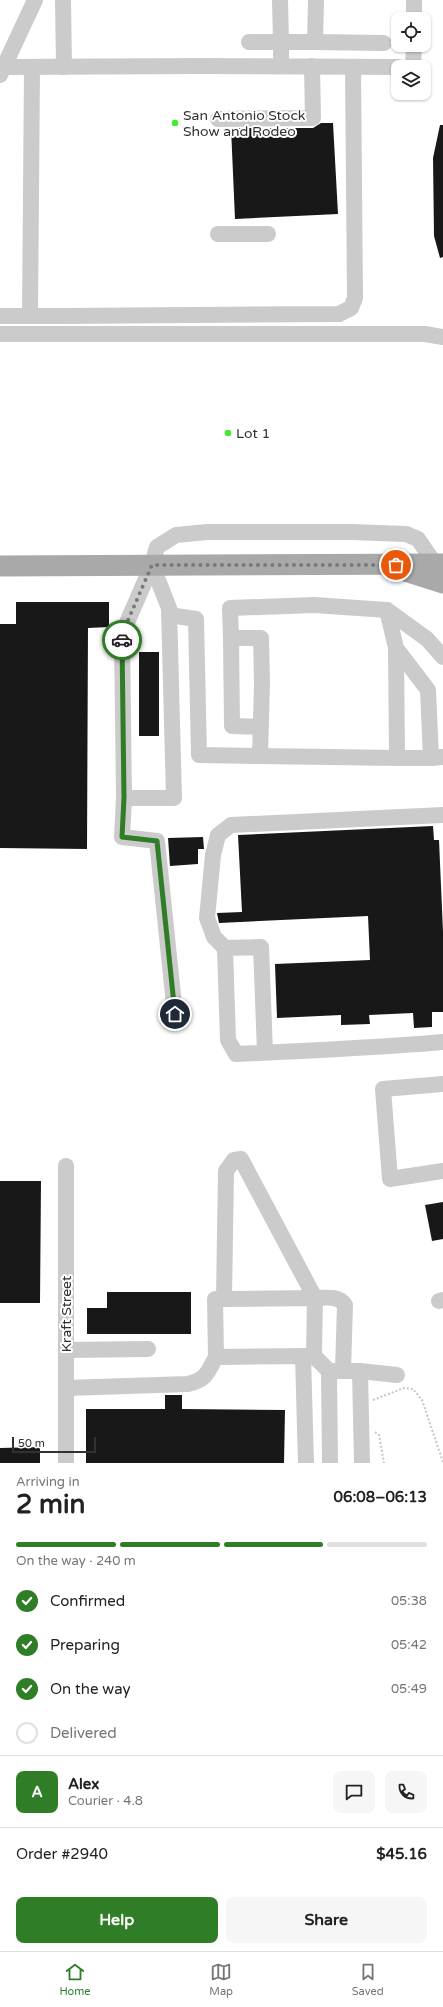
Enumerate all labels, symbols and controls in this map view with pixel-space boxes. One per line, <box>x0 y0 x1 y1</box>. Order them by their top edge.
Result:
map controls <box>391 12 431 100</box>
button: locate <box>391 12 431 52</box>
button: layers <box>391 60 431 100</box>
place label: San Antonio Stock Show and Rodeo <box>183 107 306 140</box>
marker: San Antonio Stock Show and Rodeo <box>170 118 180 128</box>
place label: Lot 1 <box>236 425 270 442</box>
marker: Lot 1 <box>223 428 233 438</box>
pin <box>379 548 413 582</box>
icon: bag <box>385 554 407 576</box>
courier <box>102 620 142 660</box>
icon: car <box>111 629 133 651</box>
pin <box>158 997 192 1031</box>
icon: home <box>164 1003 186 1025</box>
street label: Kraft Street <box>58 1275 75 1352</box>
scale bar <box>12 1435 96 1454</box>
text: 50 m <box>18 1437 45 1450</box>
text: Arriving in <box>16 1474 80 1490</box>
text: 06:08–06:13 <box>334 1488 427 1506</box>
text: 2 min <box>16 1489 85 1520</box>
text: On the way · 240 m <box>16 1553 136 1569</box>
icon: check <box>16 1590 38 1612</box>
text: Confirmed <box>50 1592 125 1610</box>
text: 05:38 <box>391 1593 427 1609</box>
icon: check <box>16 1634 38 1656</box>
text: Preparing <box>50 1636 120 1654</box>
text: 05:42 <box>391 1637 427 1653</box>
icon: check <box>16 1678 38 1700</box>
text: On the way <box>50 1680 130 1698</box>
text: 05:49 <box>391 1681 427 1697</box>
text: Delivered <box>50 1724 117 1742</box>
button: chat <box>333 1771 375 1813</box>
button: phone <box>385 1771 427 1813</box>
text: Alex <box>68 1775 99 1793</box>
text: A <box>31 1783 43 1801</box>
text: Courier · 4.8 <box>68 1793 143 1809</box>
text: Order #2940 <box>16 1845 108 1863</box>
text: $45.16 <box>376 1845 427 1863</box>
button: Help <box>16 1897 218 1943</box>
button: Share <box>226 1897 427 1943</box>
tab: Home <box>59 1961 91 1998</box>
tab: Map <box>209 1961 233 1998</box>
tab: Saved <box>352 1961 384 1998</box>

